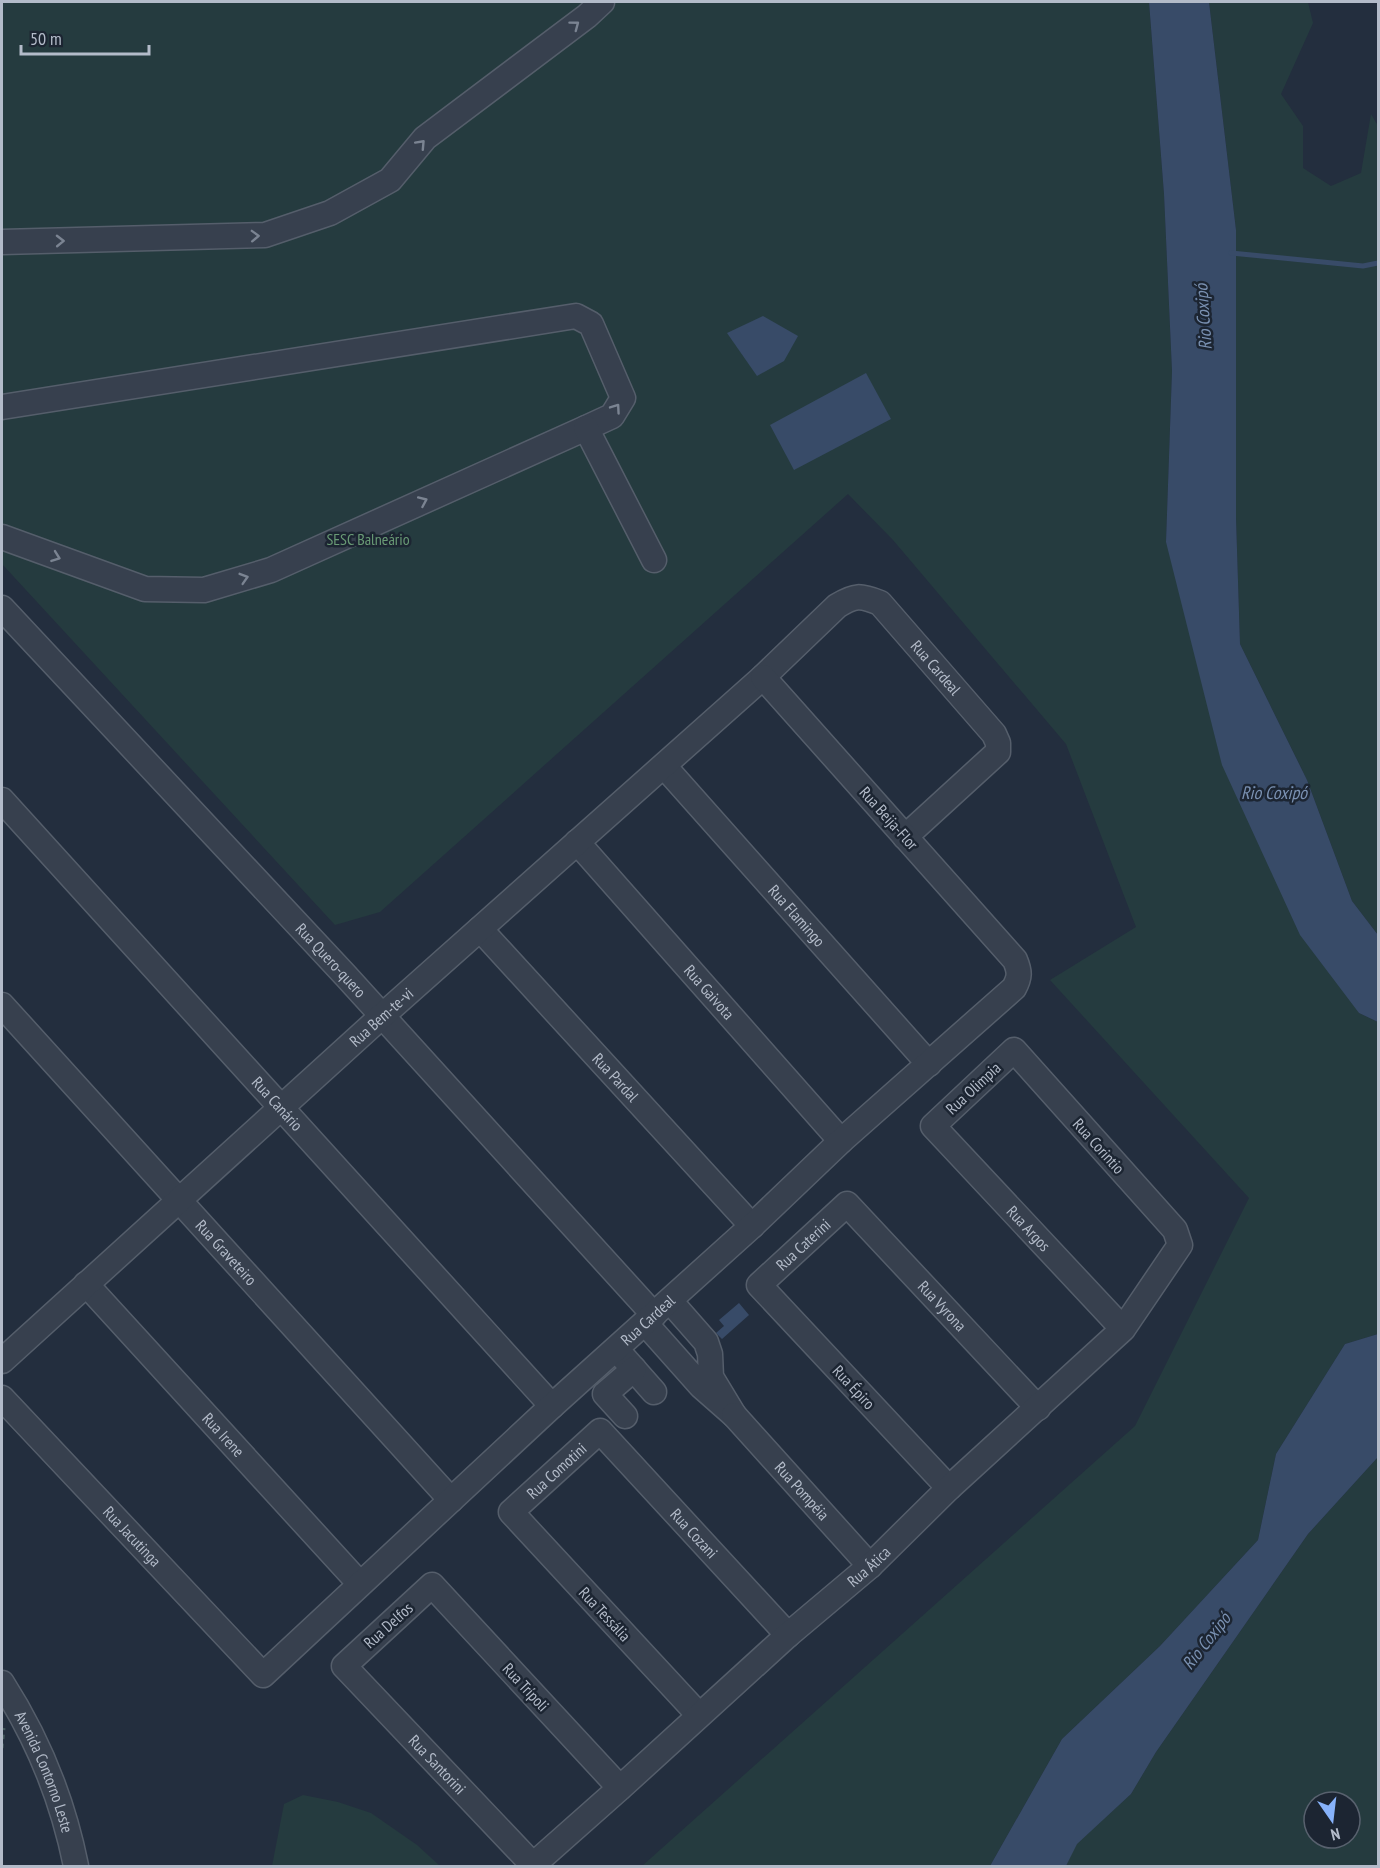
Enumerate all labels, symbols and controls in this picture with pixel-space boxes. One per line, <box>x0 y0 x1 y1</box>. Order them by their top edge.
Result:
scale bar <box>21 18 148 56</box>
one-way arrow <box>569 21 580 32</box>
text: 50 m <box>30 27 62 50</box>
one-way arrow <box>414 140 425 150</box>
one-way arrow <box>250 229 259 242</box>
one-way arrow <box>55 234 64 247</box>
water label: Rio Coxipó <box>1189 282 1217 351</box>
one-way arrow <box>609 403 620 414</box>
one-way arrow <box>417 496 428 508</box>
park label: SESC Balneário <box>326 529 410 549</box>
one-way arrow <box>50 550 61 562</box>
one-way arrow <box>238 573 249 585</box>
street label: Rua Cardeal <box>907 636 965 699</box>
water label: Rio Coxipó <box>1241 781 1308 804</box>
street label: Rua Beija-Flor <box>855 782 923 854</box>
street label: Rua Flamingo <box>764 880 830 951</box>
street label: Rua Quero-quero <box>292 919 371 1002</box>
street label: Rua Gaivota <box>680 961 739 1023</box>
street label: Rua Bem-te-vi <box>345 983 417 1051</box>
street label: Rua Pardal <box>588 1049 643 1106</box>
street label: Rua Olimpia <box>941 1058 1005 1118</box>
street label: Rua Canário <box>248 1072 307 1135</box>
street label: Rua Corintio <box>1069 1114 1129 1178</box>
street label: Rua Argos <box>1003 1201 1055 1255</box>
street label: Rua Caterini <box>772 1214 835 1275</box>
street label: Rua Graveteiro <box>192 1215 261 1289</box>
street label: Rua Vyrona <box>914 1276 971 1335</box>
street label: Rua Cardeal <box>616 1290 679 1350</box>
street label: Rua Épiro <box>829 1361 879 1413</box>
street label: Rua Irene <box>198 1408 249 1461</box>
street label: Rua Comotini <box>522 1438 590 1503</box>
street label: Rua Pompéia <box>771 1457 834 1524</box>
street label: Rua Jacutinga <box>99 1502 166 1571</box>
street label: Rua Cozani <box>666 1504 722 1562</box>
street label: Rua Ática <box>843 1542 894 1591</box>
street label: Rua Tessália <box>575 1583 635 1645</box>
street label: Rua Delfos <box>359 1598 417 1652</box>
water label: Rio Coxipó <box>1177 1607 1236 1674</box>
street label: Rua Trípoli <box>499 1659 553 1715</box>
street label: Avenida Contorno Leste <box>11 1707 78 1835</box>
street label: Rua Santorini <box>405 1731 470 1798</box>
north arrow <box>1302 1790 1362 1850</box>
text: N <box>1329 1824 1342 1845</box>

